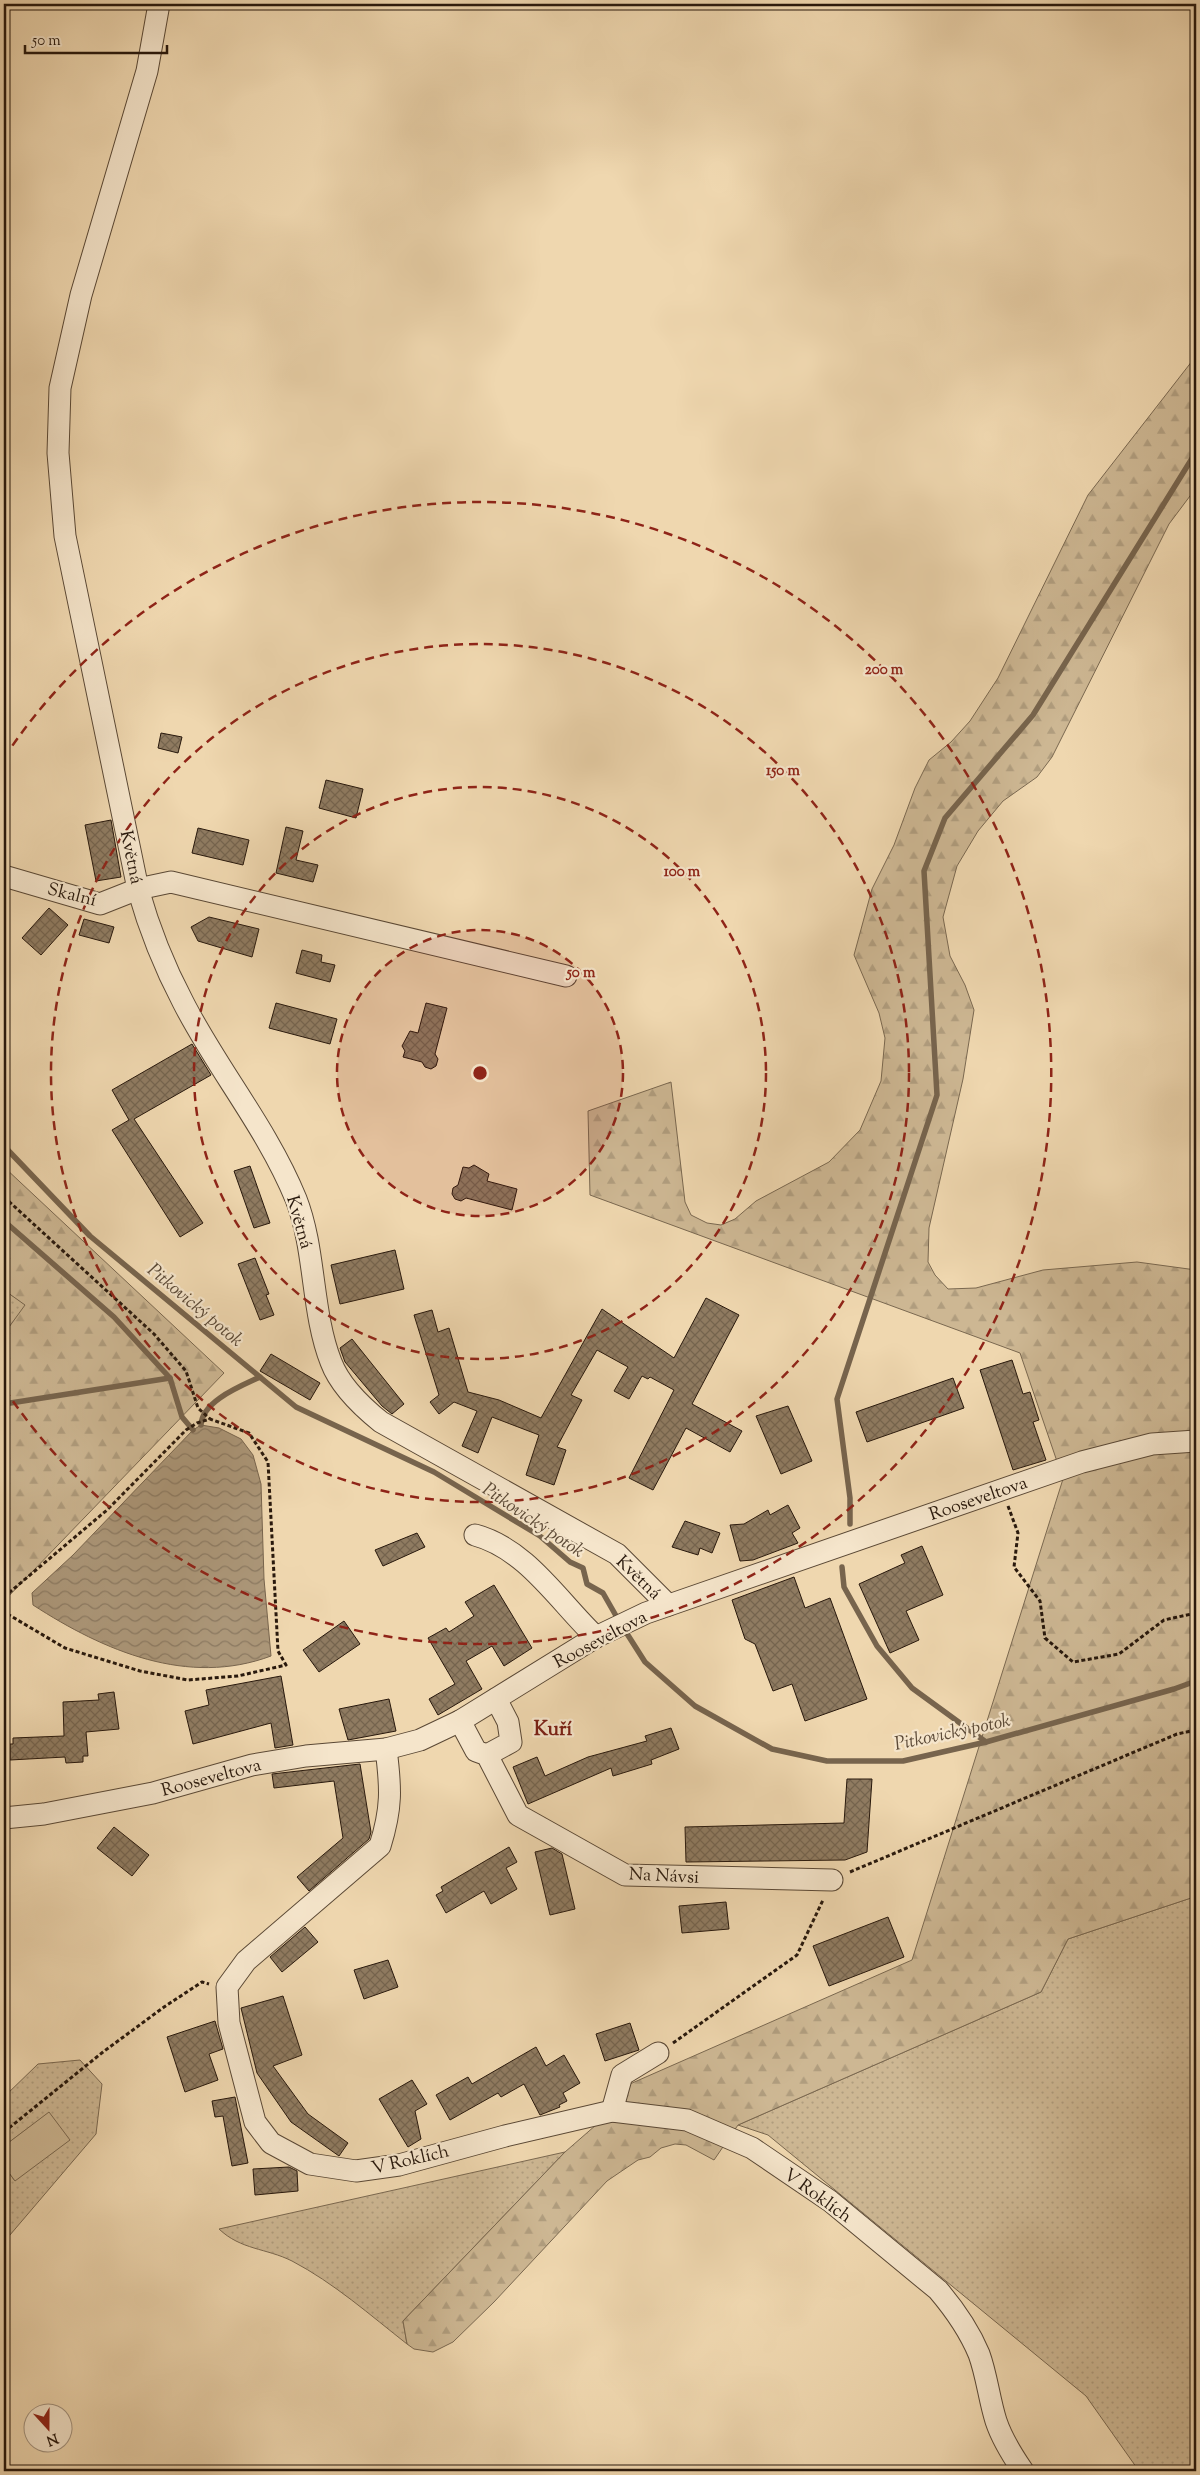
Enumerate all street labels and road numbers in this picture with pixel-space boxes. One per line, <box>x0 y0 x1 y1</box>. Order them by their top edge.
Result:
street label: Květná <box>112 828 148 887</box>
street label: Skalní <box>44 877 99 915</box>
street label: Květná <box>278 1193 318 1252</box>
street label: Rooseveltova <box>926 1471 1031 1529</box>
street label: Květná <box>609 1550 666 1607</box>
street label: Rooseveltova <box>550 1605 652 1676</box>
street label: Rooseveltova <box>159 1753 264 1805</box>
street label: Na Návsi <box>628 1862 700 1892</box>
street label: V Roklích <box>369 2139 452 2182</box>
street label: V Roklích <box>777 2163 857 2231</box>

